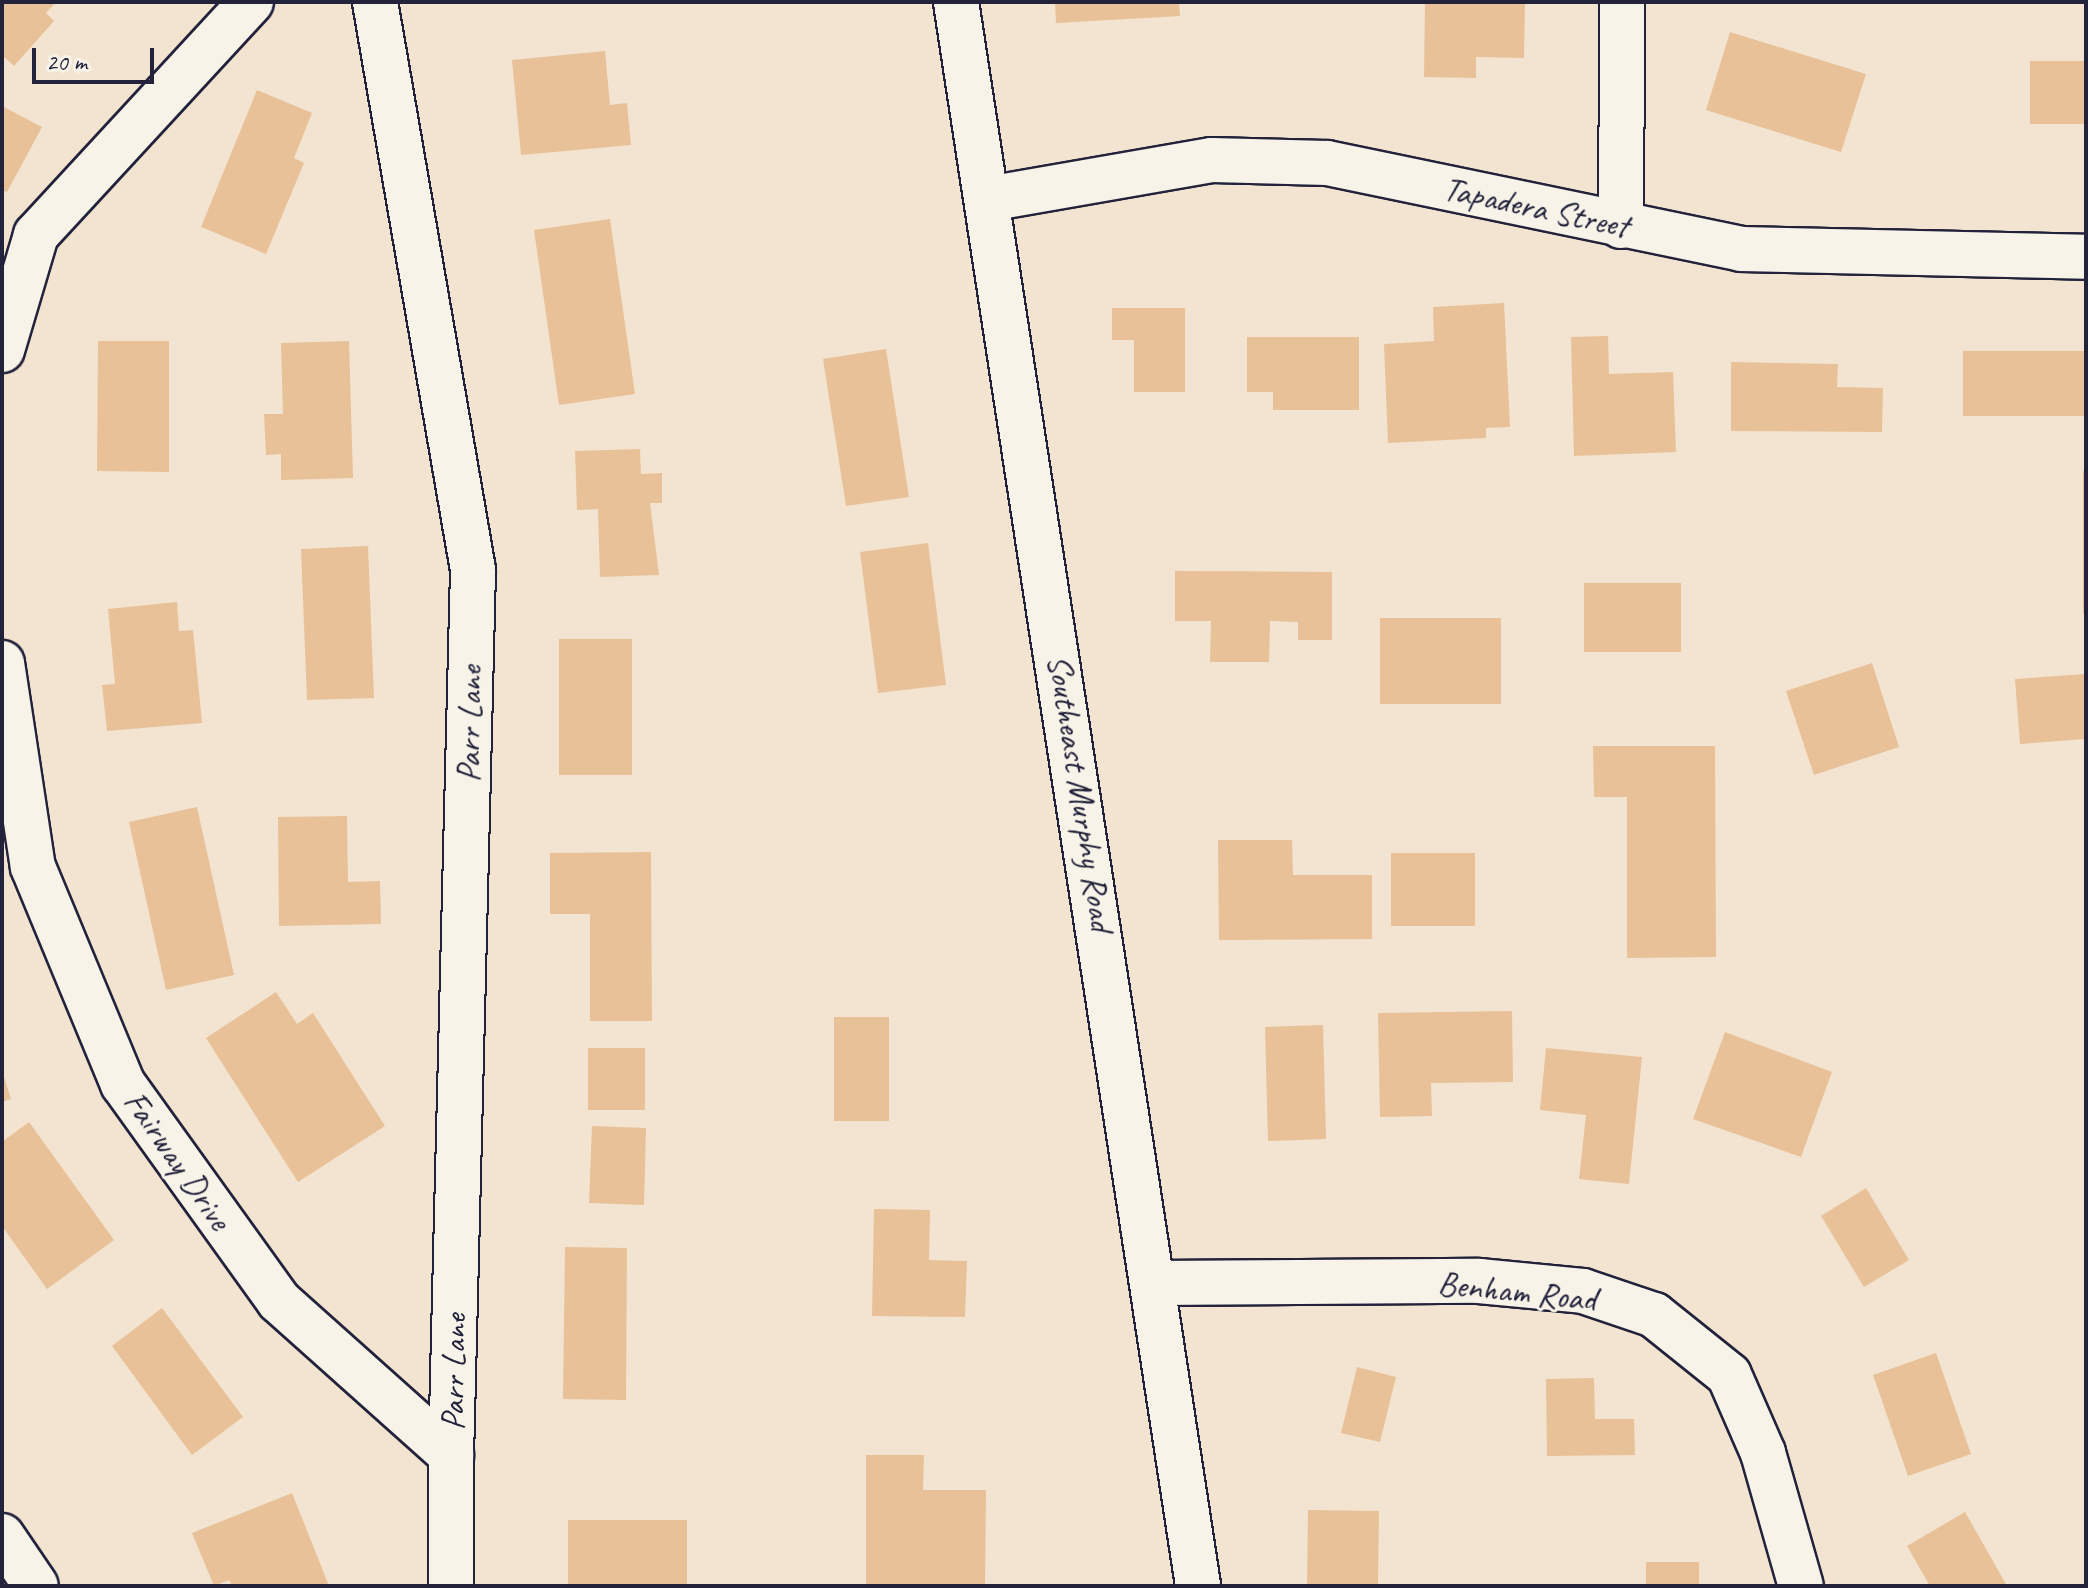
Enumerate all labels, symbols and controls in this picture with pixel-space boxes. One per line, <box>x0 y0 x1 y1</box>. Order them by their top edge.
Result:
scale bar <box>36 32 158 82</box>
text: 20 m <box>46 47 87 77</box>
street label: Tapadera Street <box>1440 168 1632 246</box>
street label: Southeast Murphy Road <box>1039 652 1123 934</box>
street label: Parr Lane <box>448 665 490 783</box>
street label: Fairway Drive <box>115 1083 241 1237</box>
street label: Benham Road <box>1437 1262 1597 1320</box>
street label: Parr Lane <box>432 1313 474 1431</box>

